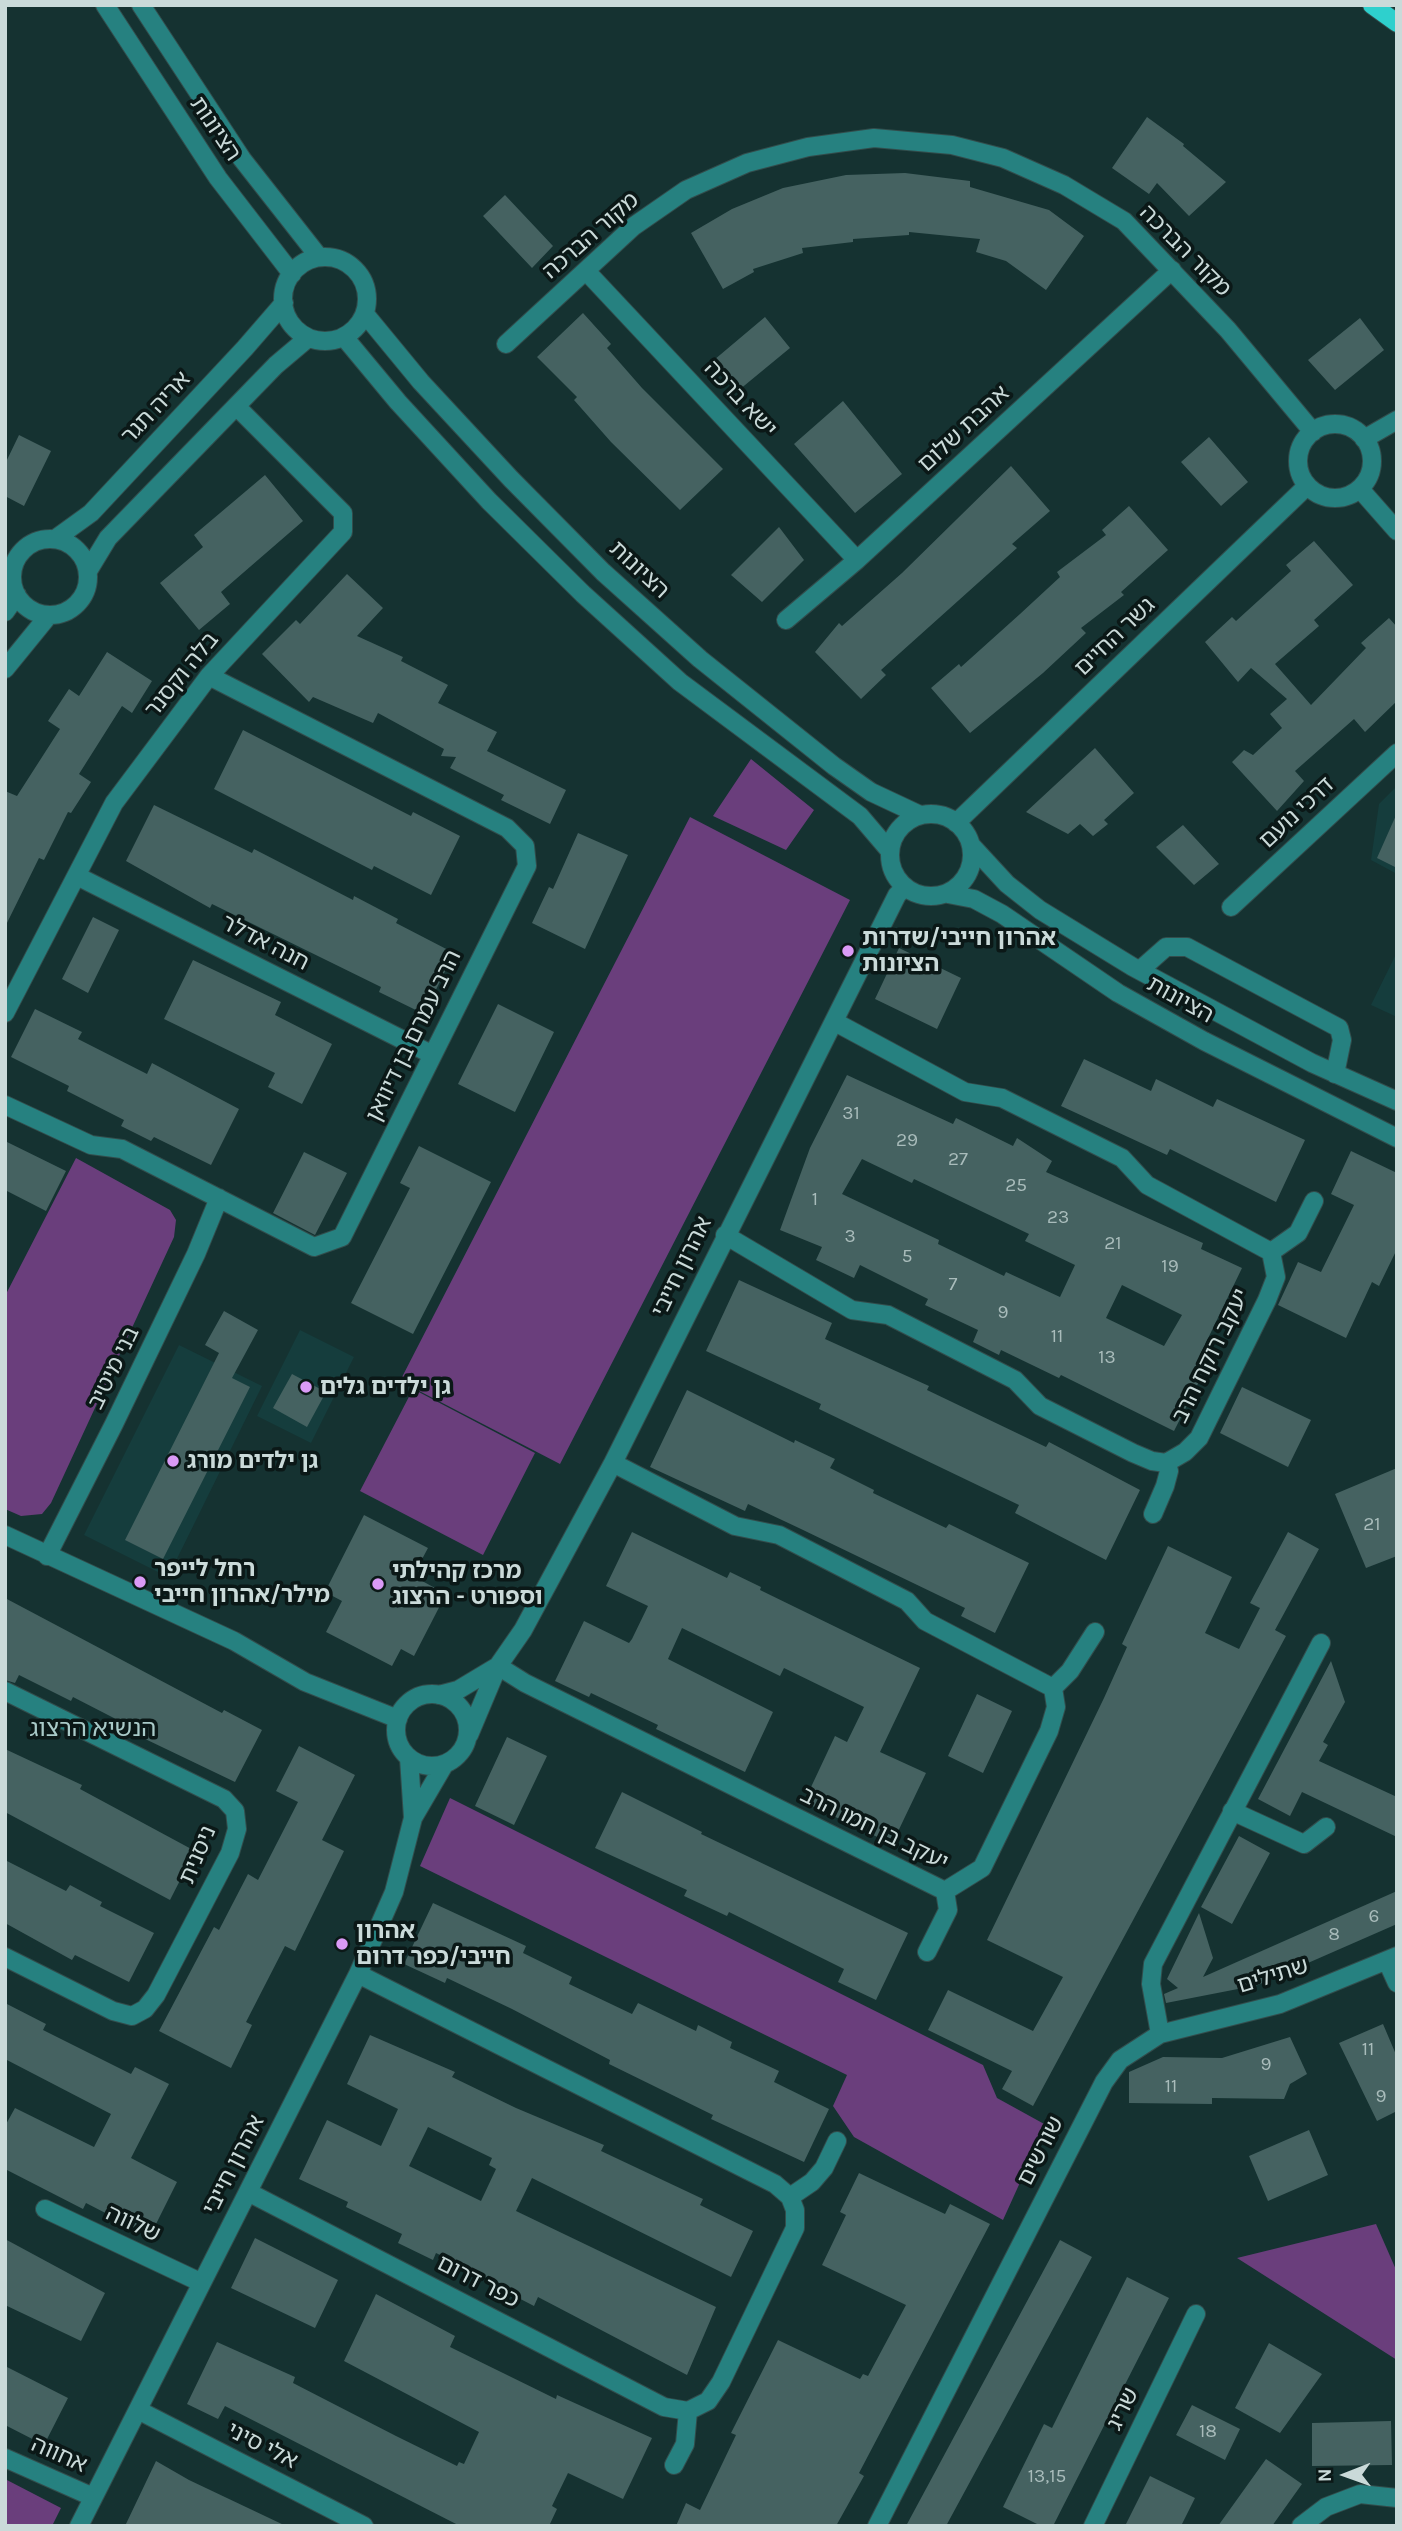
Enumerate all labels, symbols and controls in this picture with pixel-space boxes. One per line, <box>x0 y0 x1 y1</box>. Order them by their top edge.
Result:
street label: הציונות <box>183 91 247 167</box>
street label: מקור הברכה <box>537 187 645 285</box>
street label: מקור הברכה <box>1133 199 1237 303</box>
street label: ישא ברכה <box>698 355 782 443</box>
street label: אריה תגר <box>116 366 196 450</box>
street label: אהבת שלום <box>913 380 1015 478</box>
street label: הציונות <box>603 535 675 605</box>
street label: גשר החיים <box>1069 592 1161 682</box>
street label: בלה וקסנר <box>139 627 225 723</box>
street label: דרכי נועם <box>1254 771 1340 855</box>
street label: חנה אדלר <box>216 909 314 977</box>
place label: אהרון חייבי/שדרות הציונות <box>862 924 1056 978</box>
marker: אהרון חייבי/שדרות הציונות <box>840 943 856 959</box>
street label: הרב עמרם בן דיוואן <box>360 946 468 1126</box>
street label: הציונות <box>1142 971 1218 1029</box>
house number: 31 <box>842 1103 860 1125</box>
house number: 29 <box>896 1130 918 1152</box>
house number: 27 <box>948 1149 968 1171</box>
house number: 25 <box>1005 1175 1027 1197</box>
house number: 1 <box>812 1189 818 1211</box>
house number: 23 <box>1047 1207 1069 1229</box>
street label: אהרון חייבי <box>646 1212 718 1322</box>
house number: 3 <box>844 1226 856 1248</box>
house number: 21 <box>1104 1233 1122 1255</box>
house number: 5 <box>902 1246 912 1268</box>
house number: 19 <box>1161 1256 1179 1278</box>
house number: 7 <box>949 1274 957 1296</box>
street label: יעקב רוקח הרב <box>1167 1284 1255 1428</box>
house number: 9 <box>997 1302 1009 1324</box>
street label: בני מיטיב <box>82 1322 146 1414</box>
house number: 11 <box>1051 1326 1063 1348</box>
house number: 13 <box>1098 1347 1116 1369</box>
place label: גן ילדים גלים <box>320 1373 451 1401</box>
marker: גן ילדים גלים <box>298 1379 314 1395</box>
place label: גן ילדים מורג <box>187 1447 318 1475</box>
marker: גן ילדים מורג <box>165 1453 181 1469</box>
house number: 21 <box>1363 1514 1381 1536</box>
place label: רחל לייפר מילר/אהרון חייבי <box>154 1555 330 1609</box>
place label: מרכז קהילתי וספורט - הרצוג <box>392 1557 543 1611</box>
marker: רחל לייפר מילר/אהרון חייבי <box>132 1574 148 1590</box>
marker: מרכז קהילתי וספורט - הרצוג <box>370 1576 386 1592</box>
district label: הנשיא הרצוג <box>30 1715 156 1743</box>
street label: יעקב בן חמו הרב <box>796 1781 952 1877</box>
street label: ניסנית <box>174 1822 222 1888</box>
house number: 6 <box>1369 1906 1379 1928</box>
place label: אהרון חייבי/כפר דרום <box>356 1917 511 1971</box>
house number: 8 <box>1328 1924 1340 1946</box>
marker: אהרון חייבי/כפר דרום <box>334 1936 350 1952</box>
street label: שתילים <box>1234 1952 1312 2000</box>
house number: 11 <box>1362 2039 1374 2061</box>
house number: 9 <box>1260 2054 1272 2076</box>
house number: 11 <box>1165 2076 1177 2098</box>
house number: 9 <box>1375 2086 1387 2108</box>
street label: אהרון חייבי <box>197 2111 271 2219</box>
street label: שורשים <box>1012 2112 1070 2190</box>
street label: שלווה <box>101 2199 165 2249</box>
street label: כפר דרום <box>432 2250 524 2314</box>
street label: שריג <box>1101 2383 1145 2435</box>
street label: אלי סיני <box>222 2417 302 2475</box>
house number: 18 <box>1199 2421 1217 2443</box>
street label: אחווה <box>27 2431 91 2479</box>
north arrow <box>1311 2440 1381 2510</box>
house number: 13,15 <box>1028 2466 1066 2488</box>
text: N <box>1314 2468 1336 2482</box>

